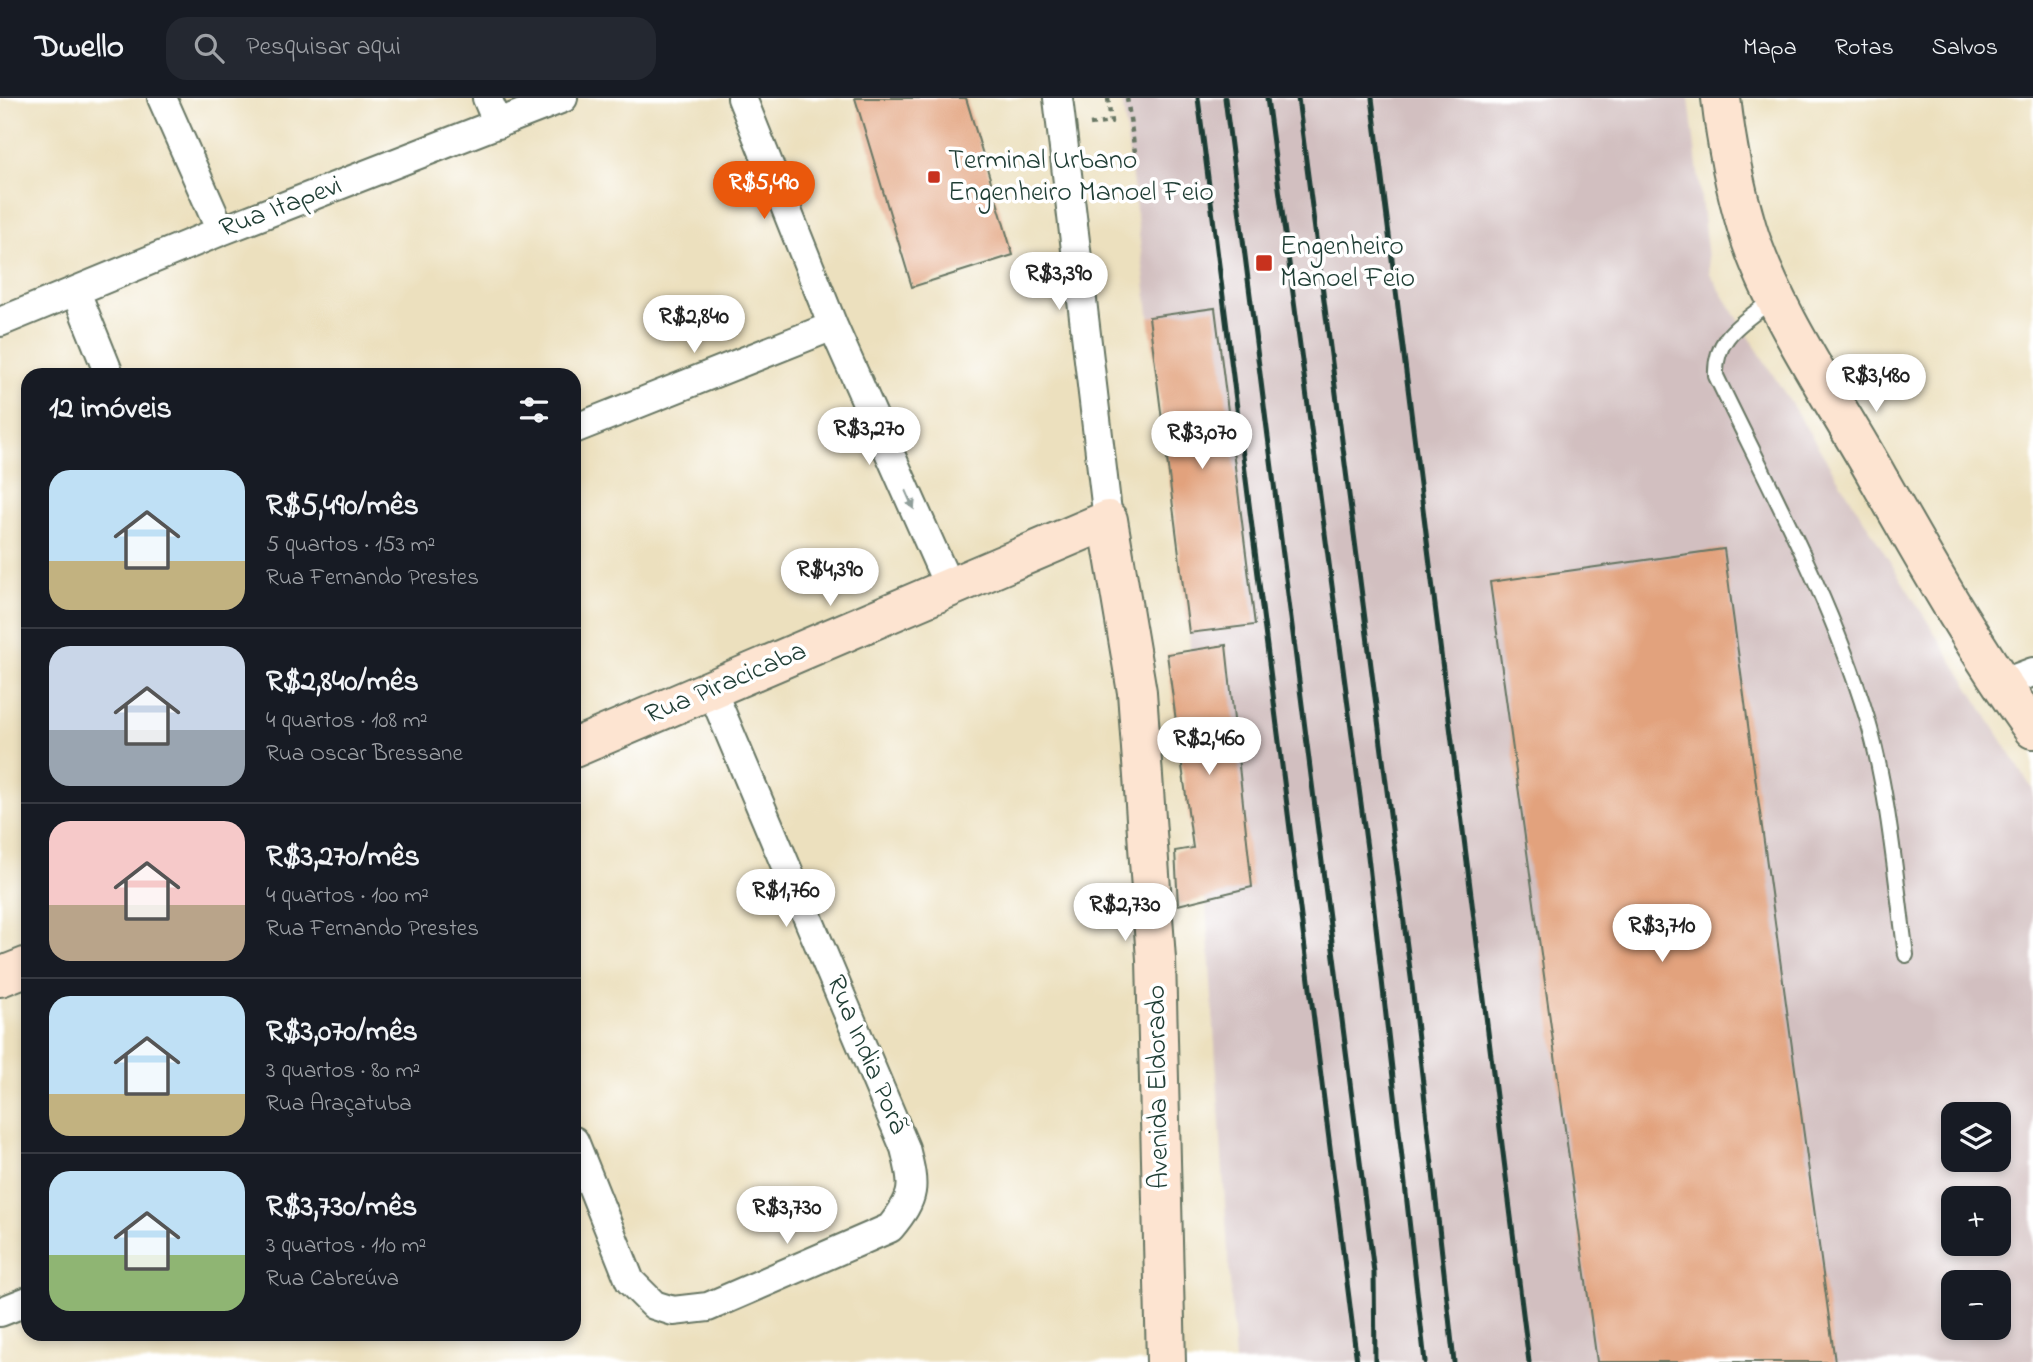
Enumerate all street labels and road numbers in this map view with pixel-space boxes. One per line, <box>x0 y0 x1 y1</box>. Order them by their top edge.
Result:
street label: Rua Itapevi <box>214 166 348 250</box>
street label: Rua Piracicaba <box>639 632 813 736</box>
street label: Rua India Porã <box>814 969 918 1141</box>
street label: Avenida Eldorado <box>1137 985 1181 1189</box>

